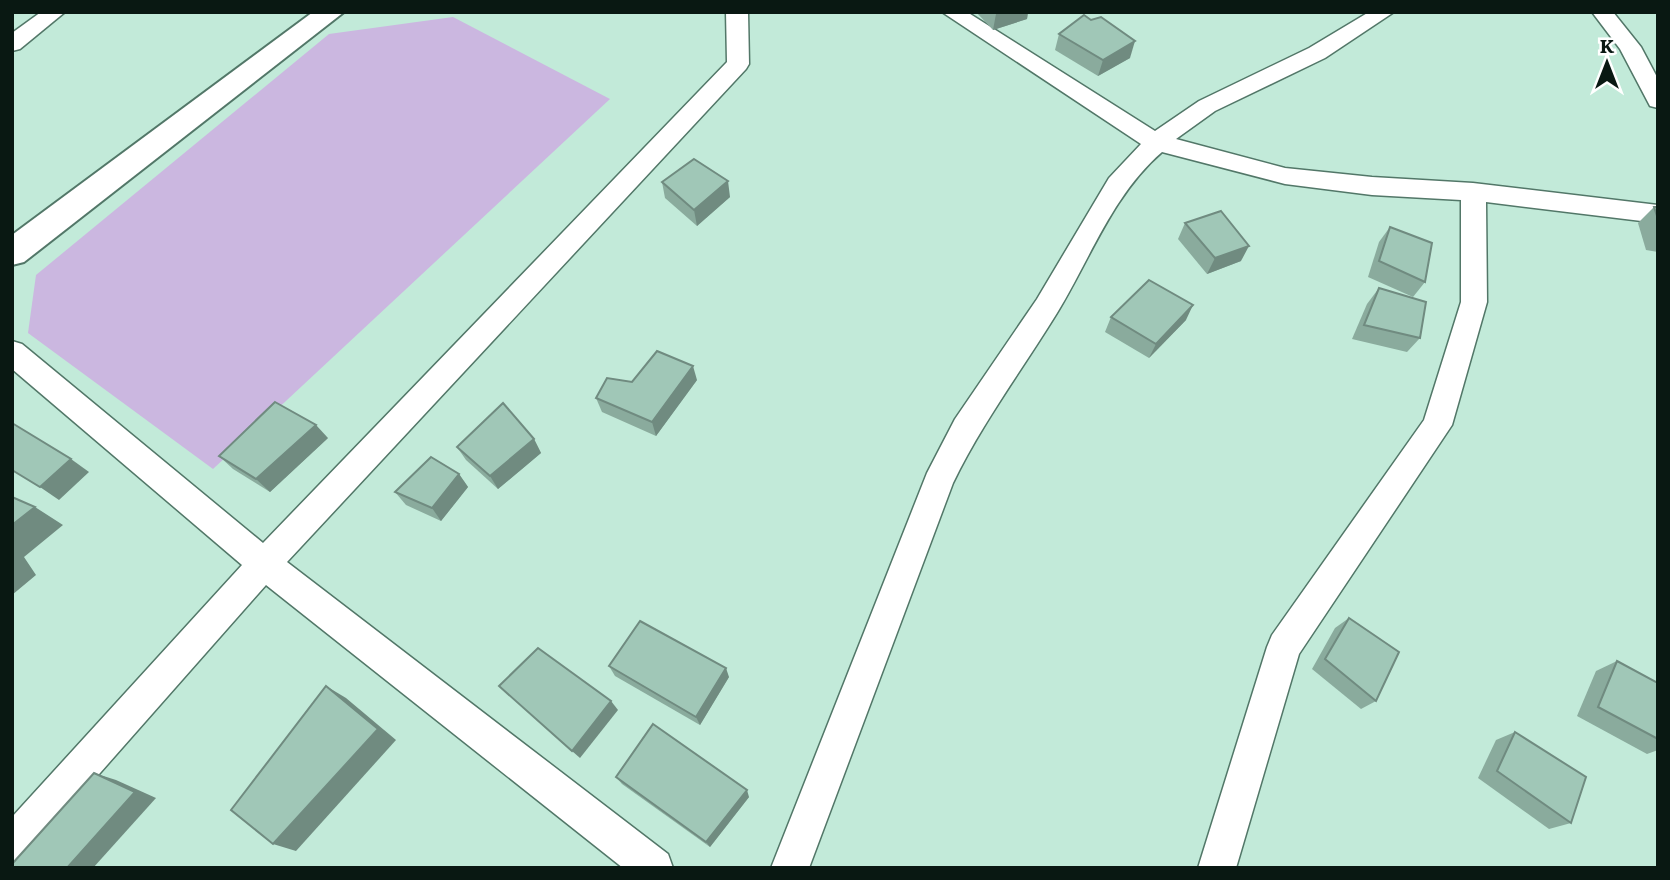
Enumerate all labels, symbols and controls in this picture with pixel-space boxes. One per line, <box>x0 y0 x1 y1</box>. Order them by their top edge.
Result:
north arrow <box>1572 28 1642 98</box>
text: K <box>1600 31 1615 59</box>

